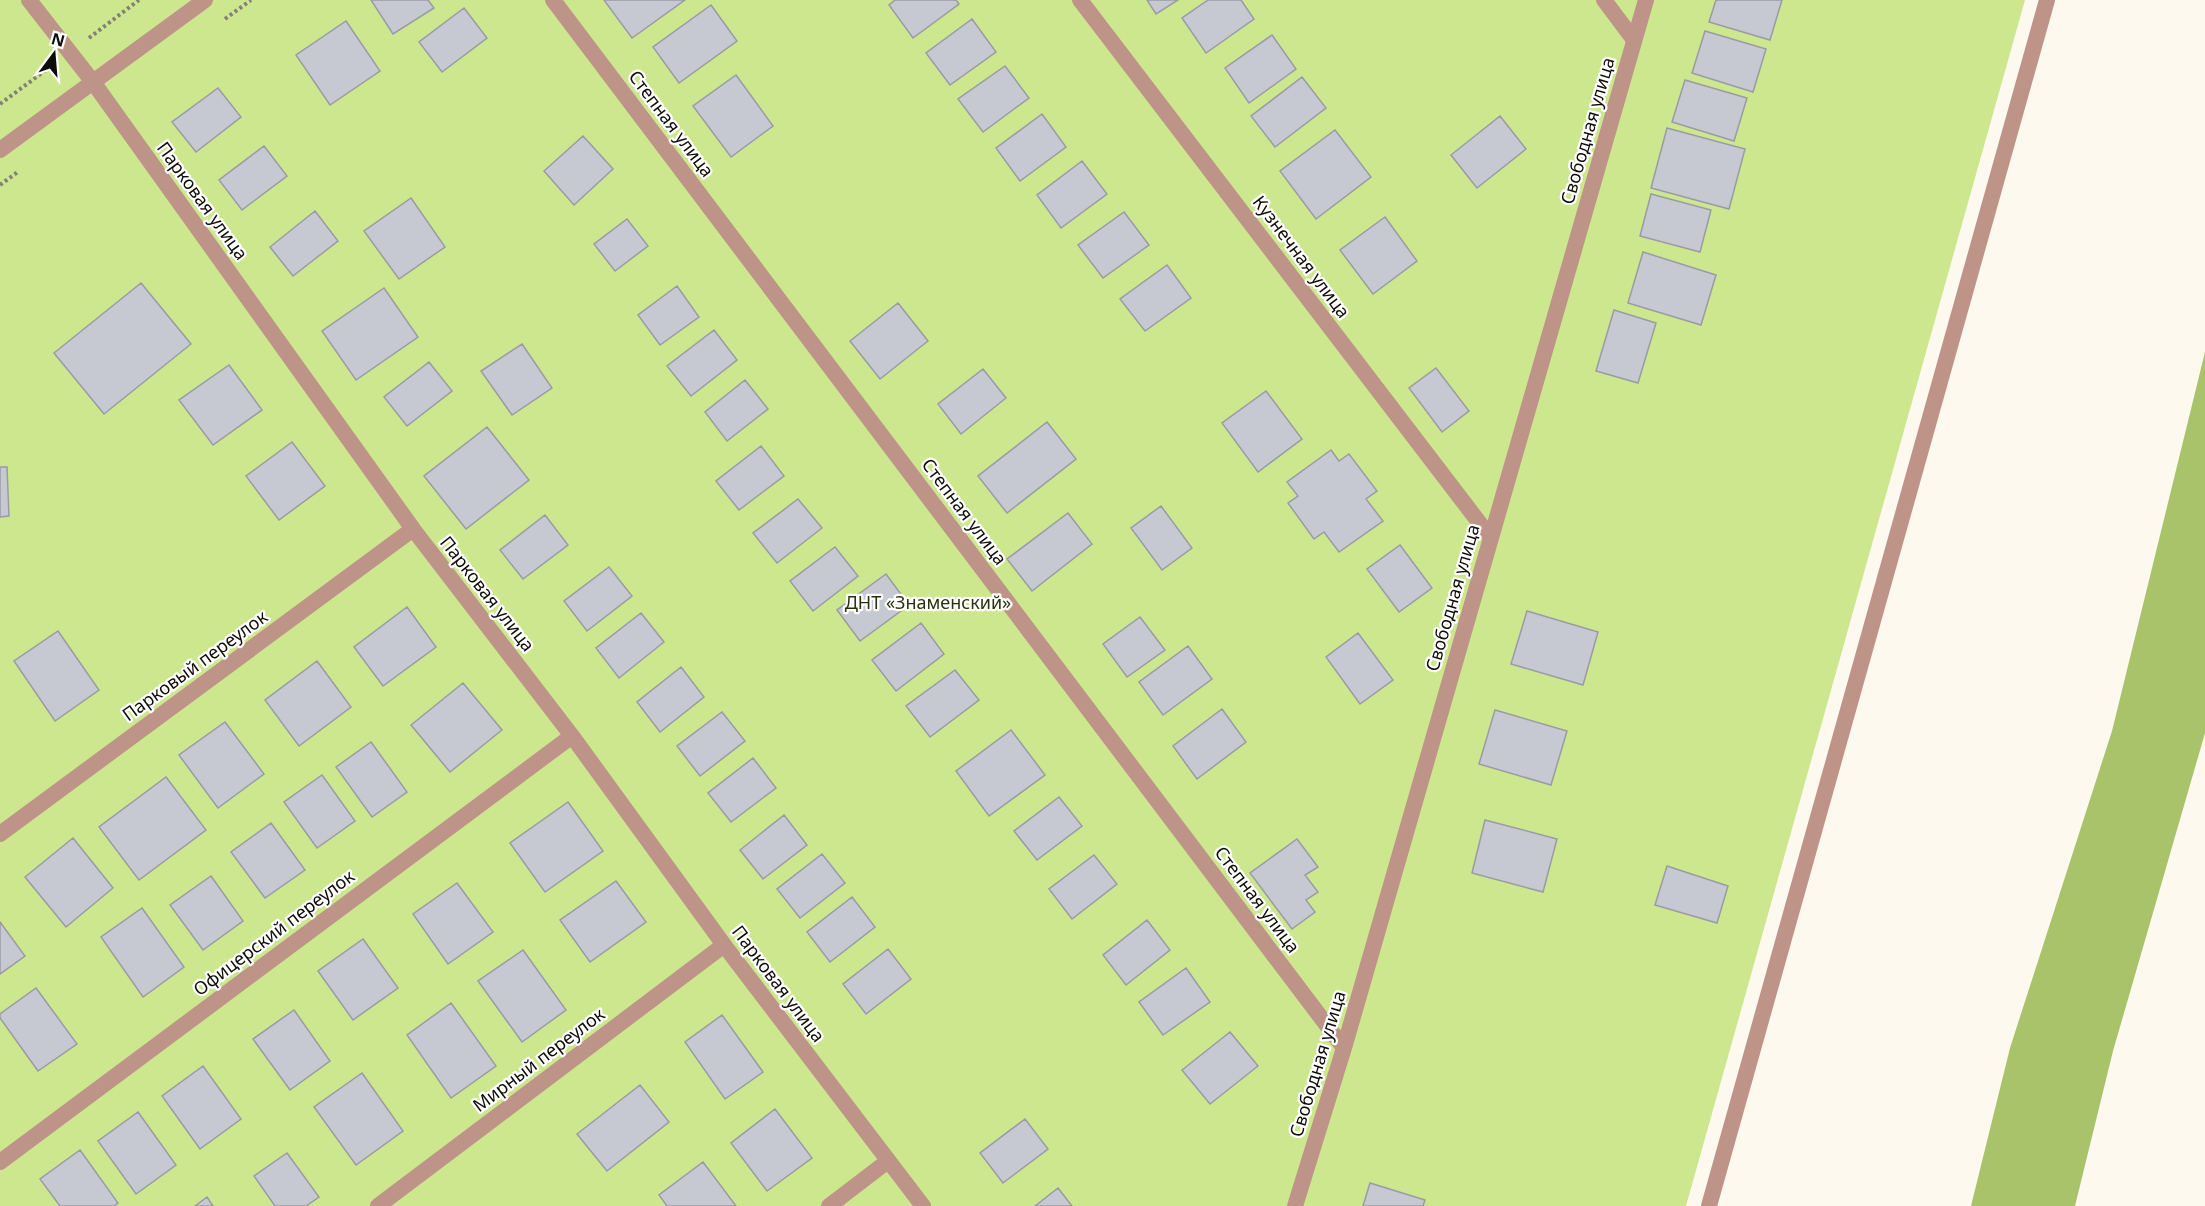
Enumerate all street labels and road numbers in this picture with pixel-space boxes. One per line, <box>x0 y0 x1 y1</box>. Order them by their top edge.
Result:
street label: Свободная улица <box>1555 55 1619 207</box>
street label: Степная улица <box>624 65 720 182</box>
street label: Парковая улица <box>152 137 254 264</box>
street label: Кузнечная улица <box>1248 190 1356 323</box>
street label: Степная улица <box>917 453 1013 570</box>
street label: Свободная улица <box>1420 522 1484 674</box>
street label: Парковая улица <box>435 531 540 656</box>
street label: Парковый переулок <box>117 604 272 726</box>
street label: Степная улица <box>1210 841 1306 958</box>
street label: Офицерский переулок <box>188 863 359 1001</box>
street label: Парковая улица <box>727 920 831 1047</box>
street label: Свободная улица <box>1283 988 1351 1140</box>
street label: Мирный переулок <box>468 1001 610 1117</box>

